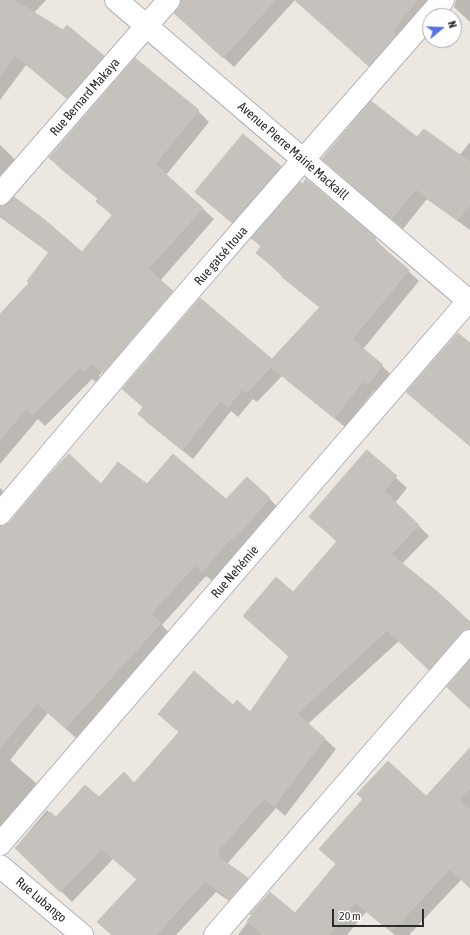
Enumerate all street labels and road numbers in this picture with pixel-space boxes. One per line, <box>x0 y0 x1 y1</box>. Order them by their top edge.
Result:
street label: Rue Bernard Makaya <box>47 55 123 139</box>
street label: Avenue Pierre Mairie Mackaill <box>234 99 352 203</box>
street label: Rue gatsé Itoua <box>191 223 251 289</box>
street label: Rue Nehémie <box>208 543 262 601</box>
street label: Rue Lubango <box>12 874 70 926</box>

